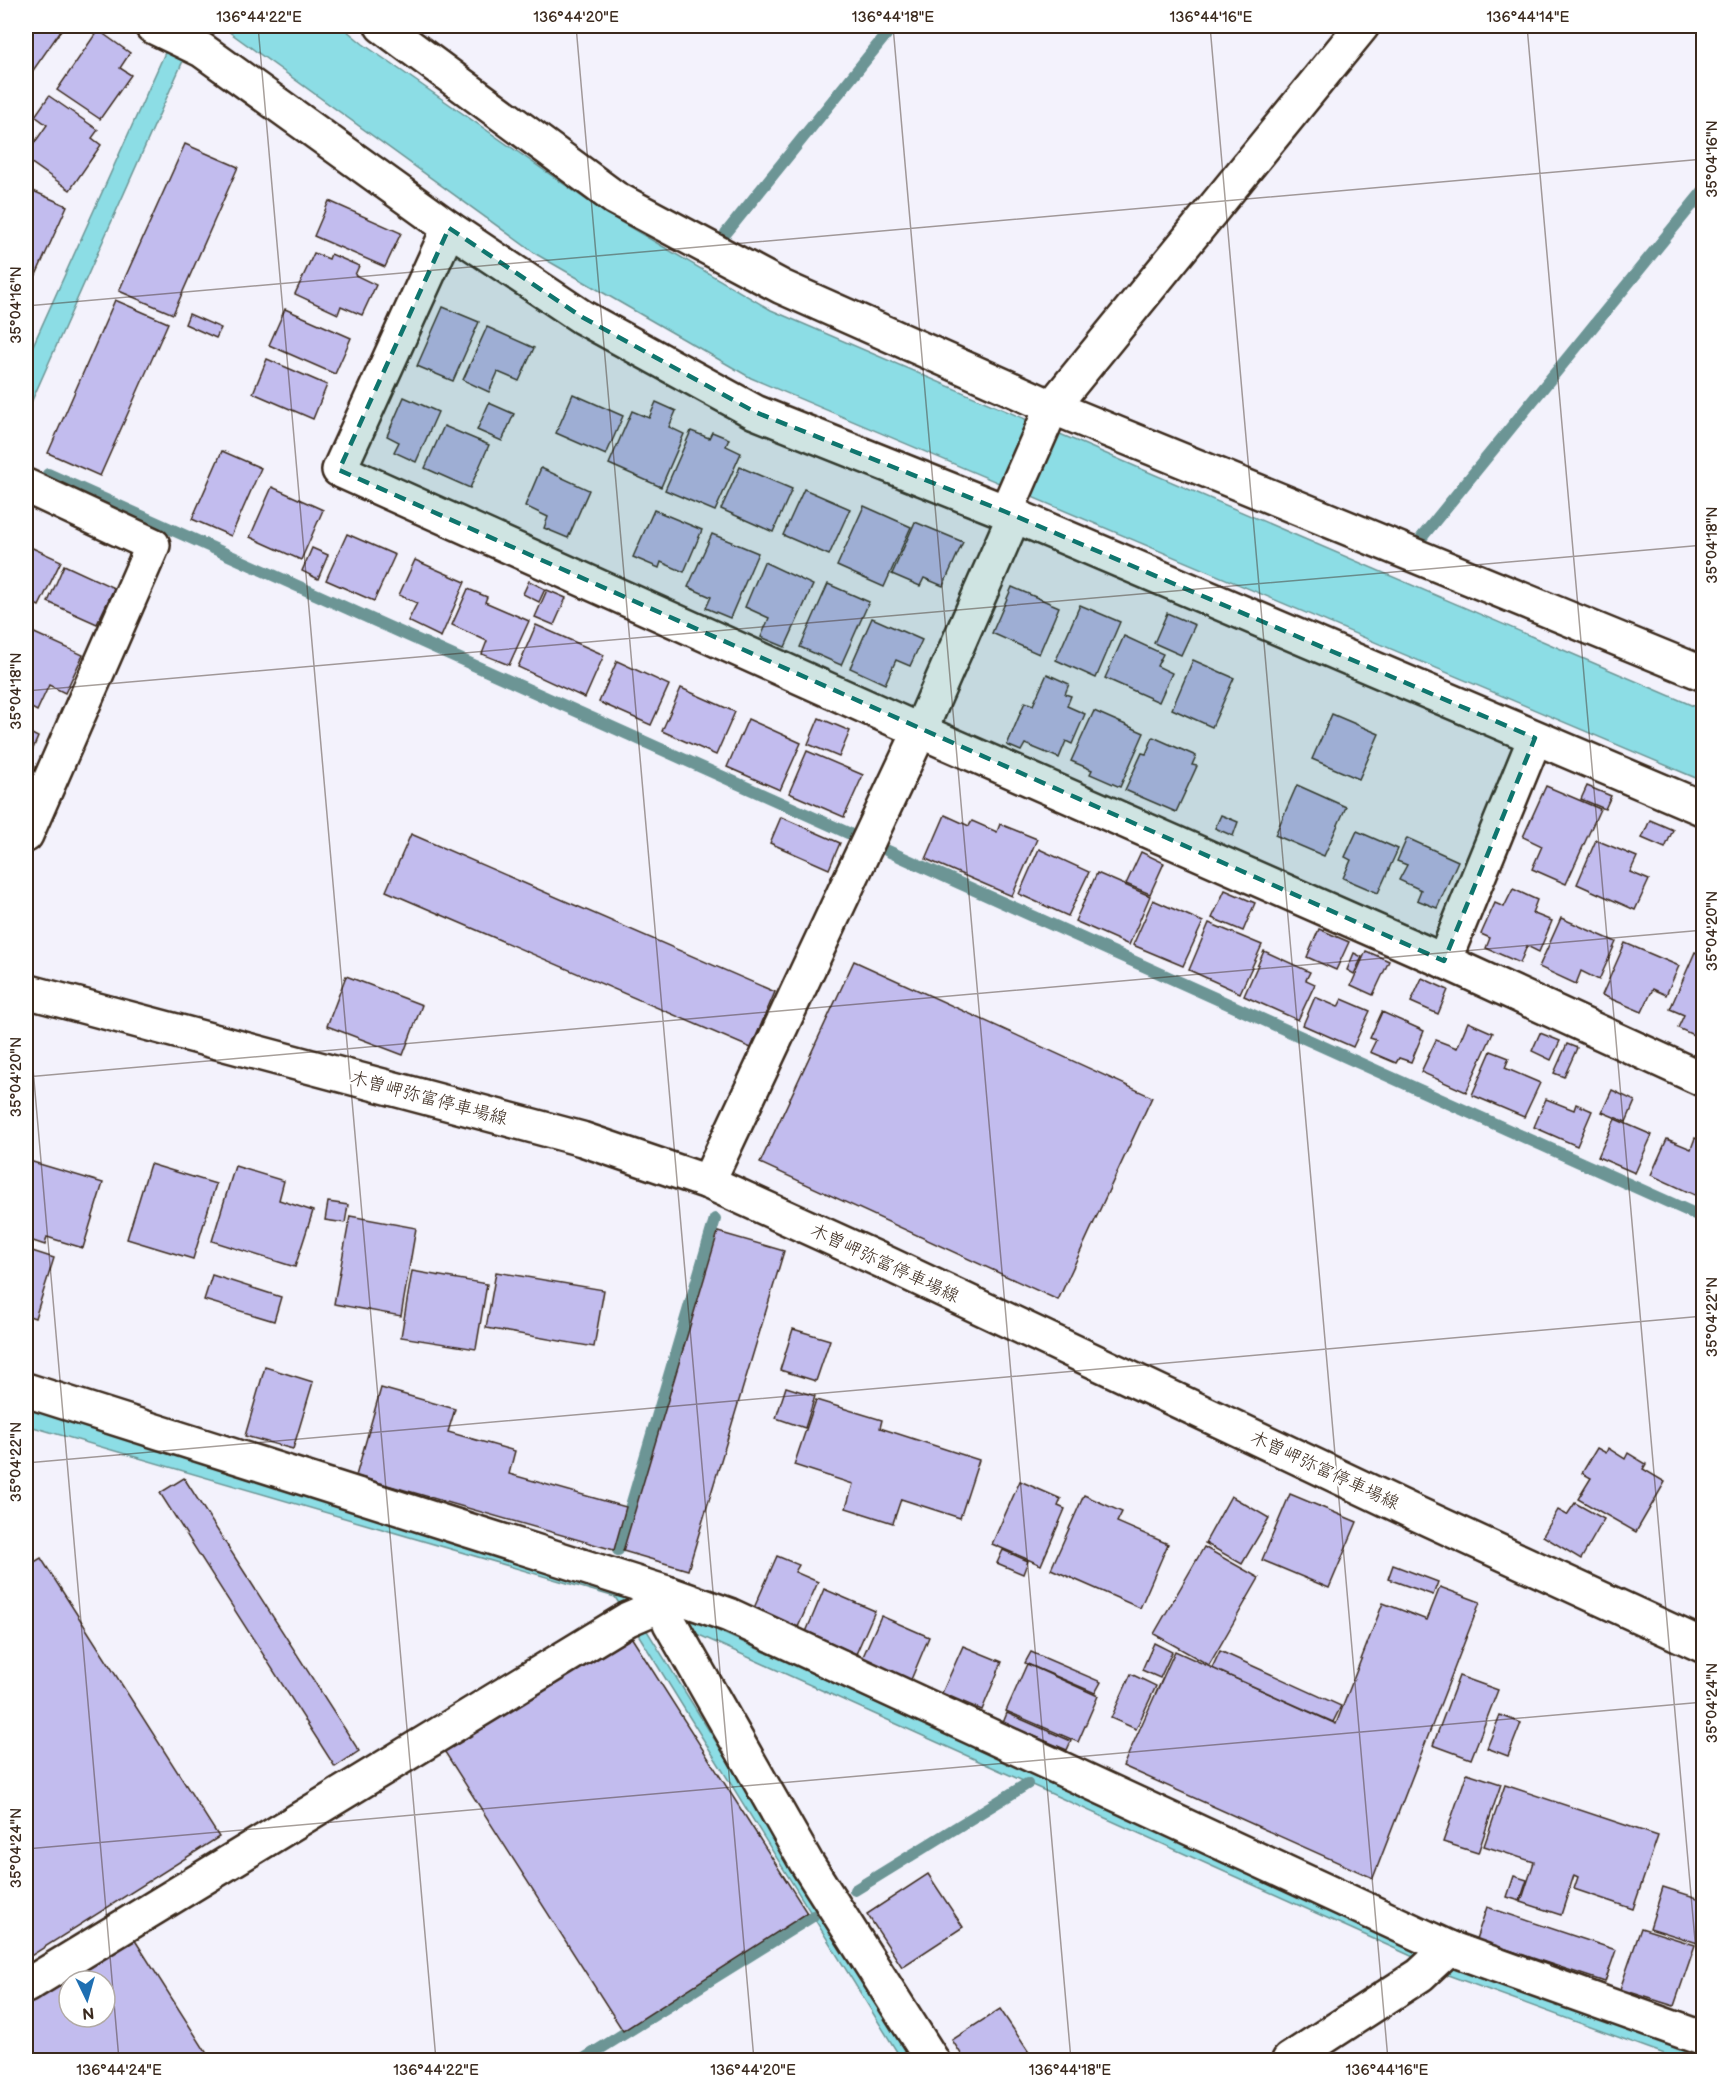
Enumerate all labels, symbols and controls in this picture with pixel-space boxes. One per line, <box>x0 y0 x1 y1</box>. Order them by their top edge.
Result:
text: 136°44'22"E <box>216 8 302 27</box>
text: 136°44'20"E <box>533 8 619 27</box>
text: 136°44'18"E <box>852 8 934 27</box>
text: 136°44'16"E <box>1170 8 1253 27</box>
text: 136°44'14"E <box>1487 8 1570 27</box>
text: 35°04'16"N <box>1703 120 1722 198</box>
text: 35°04'16"N <box>7 266 26 344</box>
text: 35°04'18"N <box>1703 506 1722 584</box>
text: 35°04'18"N <box>7 652 26 730</box>
text: 35°04'20"N <box>1703 891 1722 971</box>
text: 35°04'20"N <box>7 1037 26 1117</box>
street label: 木曽岬弥富停車場線 <box>348 1067 510 1130</box>
street label: 木曽岬弥富停車場線 <box>807 1220 963 1307</box>
text: 35°04'22"N <box>1703 1277 1722 1357</box>
text: 35°04'22"N <box>7 1422 26 1502</box>
street label: 木曽岬弥富停車場線 <box>1247 1427 1403 1514</box>
text: 35°04'24"N <box>1703 1663 1722 1743</box>
text: 35°04'24"N <box>7 1808 26 1888</box>
north arrow <box>57 1969 117 2029</box>
text: N <box>81 2002 95 2022</box>
text: 136°44'24"E <box>76 2061 162 2080</box>
text: 136°44'22"E <box>393 2061 479 2080</box>
text: 136°44'20"E <box>710 2061 796 2080</box>
text: 136°44'18"E <box>1029 2061 1111 2080</box>
text: 136°44'16"E <box>1346 2061 1429 2080</box>

